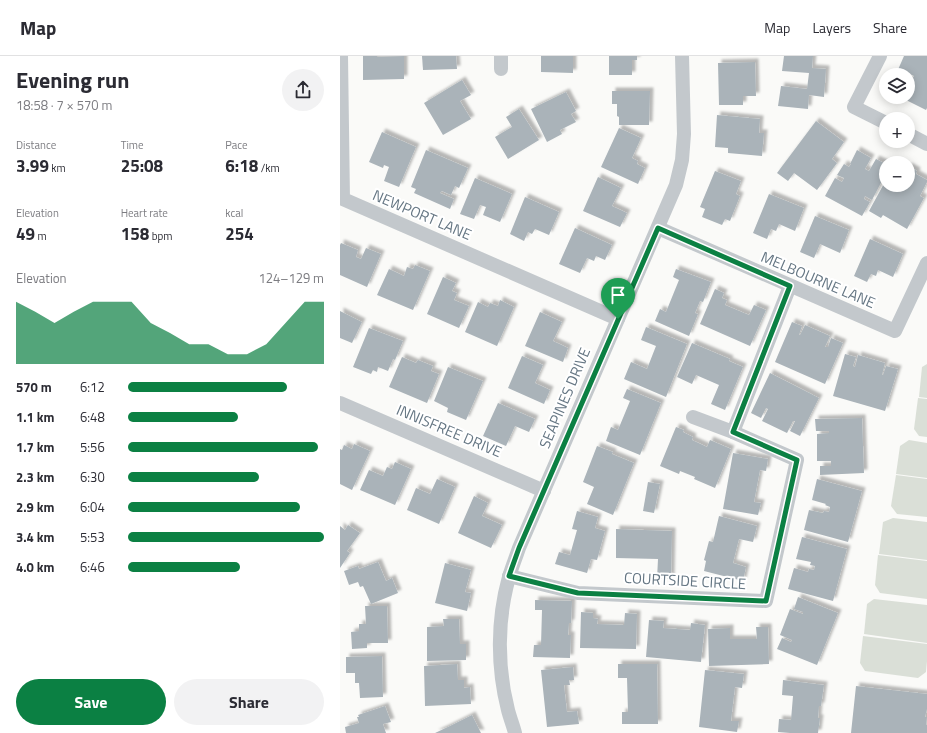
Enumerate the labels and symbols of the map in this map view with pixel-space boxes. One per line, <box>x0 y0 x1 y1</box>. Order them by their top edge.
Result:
street label: NEWPORT LANE <box>369 183 475 246</box>
street label: MELBOURNE LANE <box>757 245 879 314</box>
pin <box>601 278 635 319</box>
street label: SEAPINES DRIVE <box>533 344 596 452</box>
street label: INNISFREE DRIVE <box>393 398 505 463</box>
street label: COURTSIDE CIRCLE <box>623 566 747 595</box>

